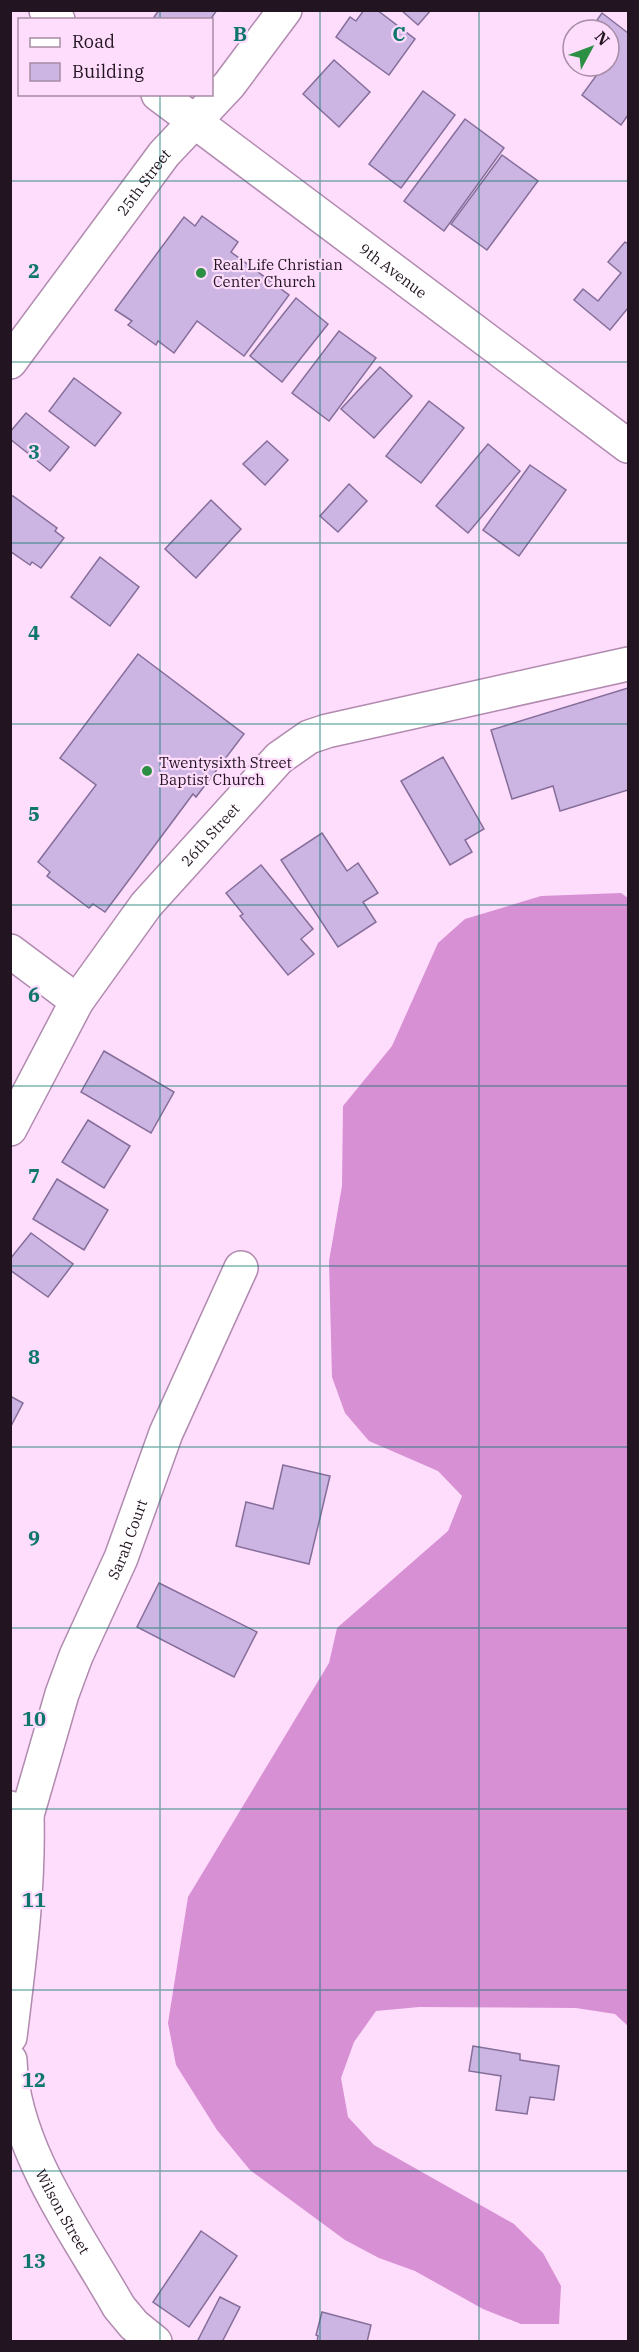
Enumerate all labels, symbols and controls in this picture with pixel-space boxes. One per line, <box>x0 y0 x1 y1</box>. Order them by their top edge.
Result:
legend <box>18 18 213 96</box>
north arrow <box>561 18 621 78</box>
text: B <box>233 20 247 47</box>
text: C <box>392 20 406 47</box>
text: N <box>591 27 614 49</box>
text: Road <box>72 30 115 53</box>
text: Building <box>72 60 144 83</box>
street label: 25th Street <box>112 144 174 219</box>
street label: 9th Avenue <box>356 239 431 302</box>
place label: Real Life Christian Center Church <box>213 255 343 291</box>
text: 2 <box>28 257 40 284</box>
marker: Real Life Christian Center Church <box>194 266 208 280</box>
text: 3 <box>28 438 40 465</box>
text: 4 <box>28 619 40 646</box>
place label: Twentysixth Street Baptist Church <box>159 753 292 789</box>
marker: Twentysixth Street Baptist Church <box>140 764 154 778</box>
street label: 26th Street <box>177 799 243 870</box>
text: 5 <box>28 800 40 827</box>
text: 6 <box>28 981 40 1008</box>
text: 7 <box>28 1162 40 1189</box>
text: 8 <box>28 1343 40 1370</box>
street label: Sarah Court <box>103 1497 151 1582</box>
text: 9 <box>28 1524 40 1551</box>
text: 10 <box>22 1705 46 1732</box>
text: 11 <box>22 1886 46 1913</box>
text: 12 <box>22 2066 46 2093</box>
street label: Wilson Street <box>32 2166 95 2257</box>
text: 13 <box>22 2247 46 2274</box>

